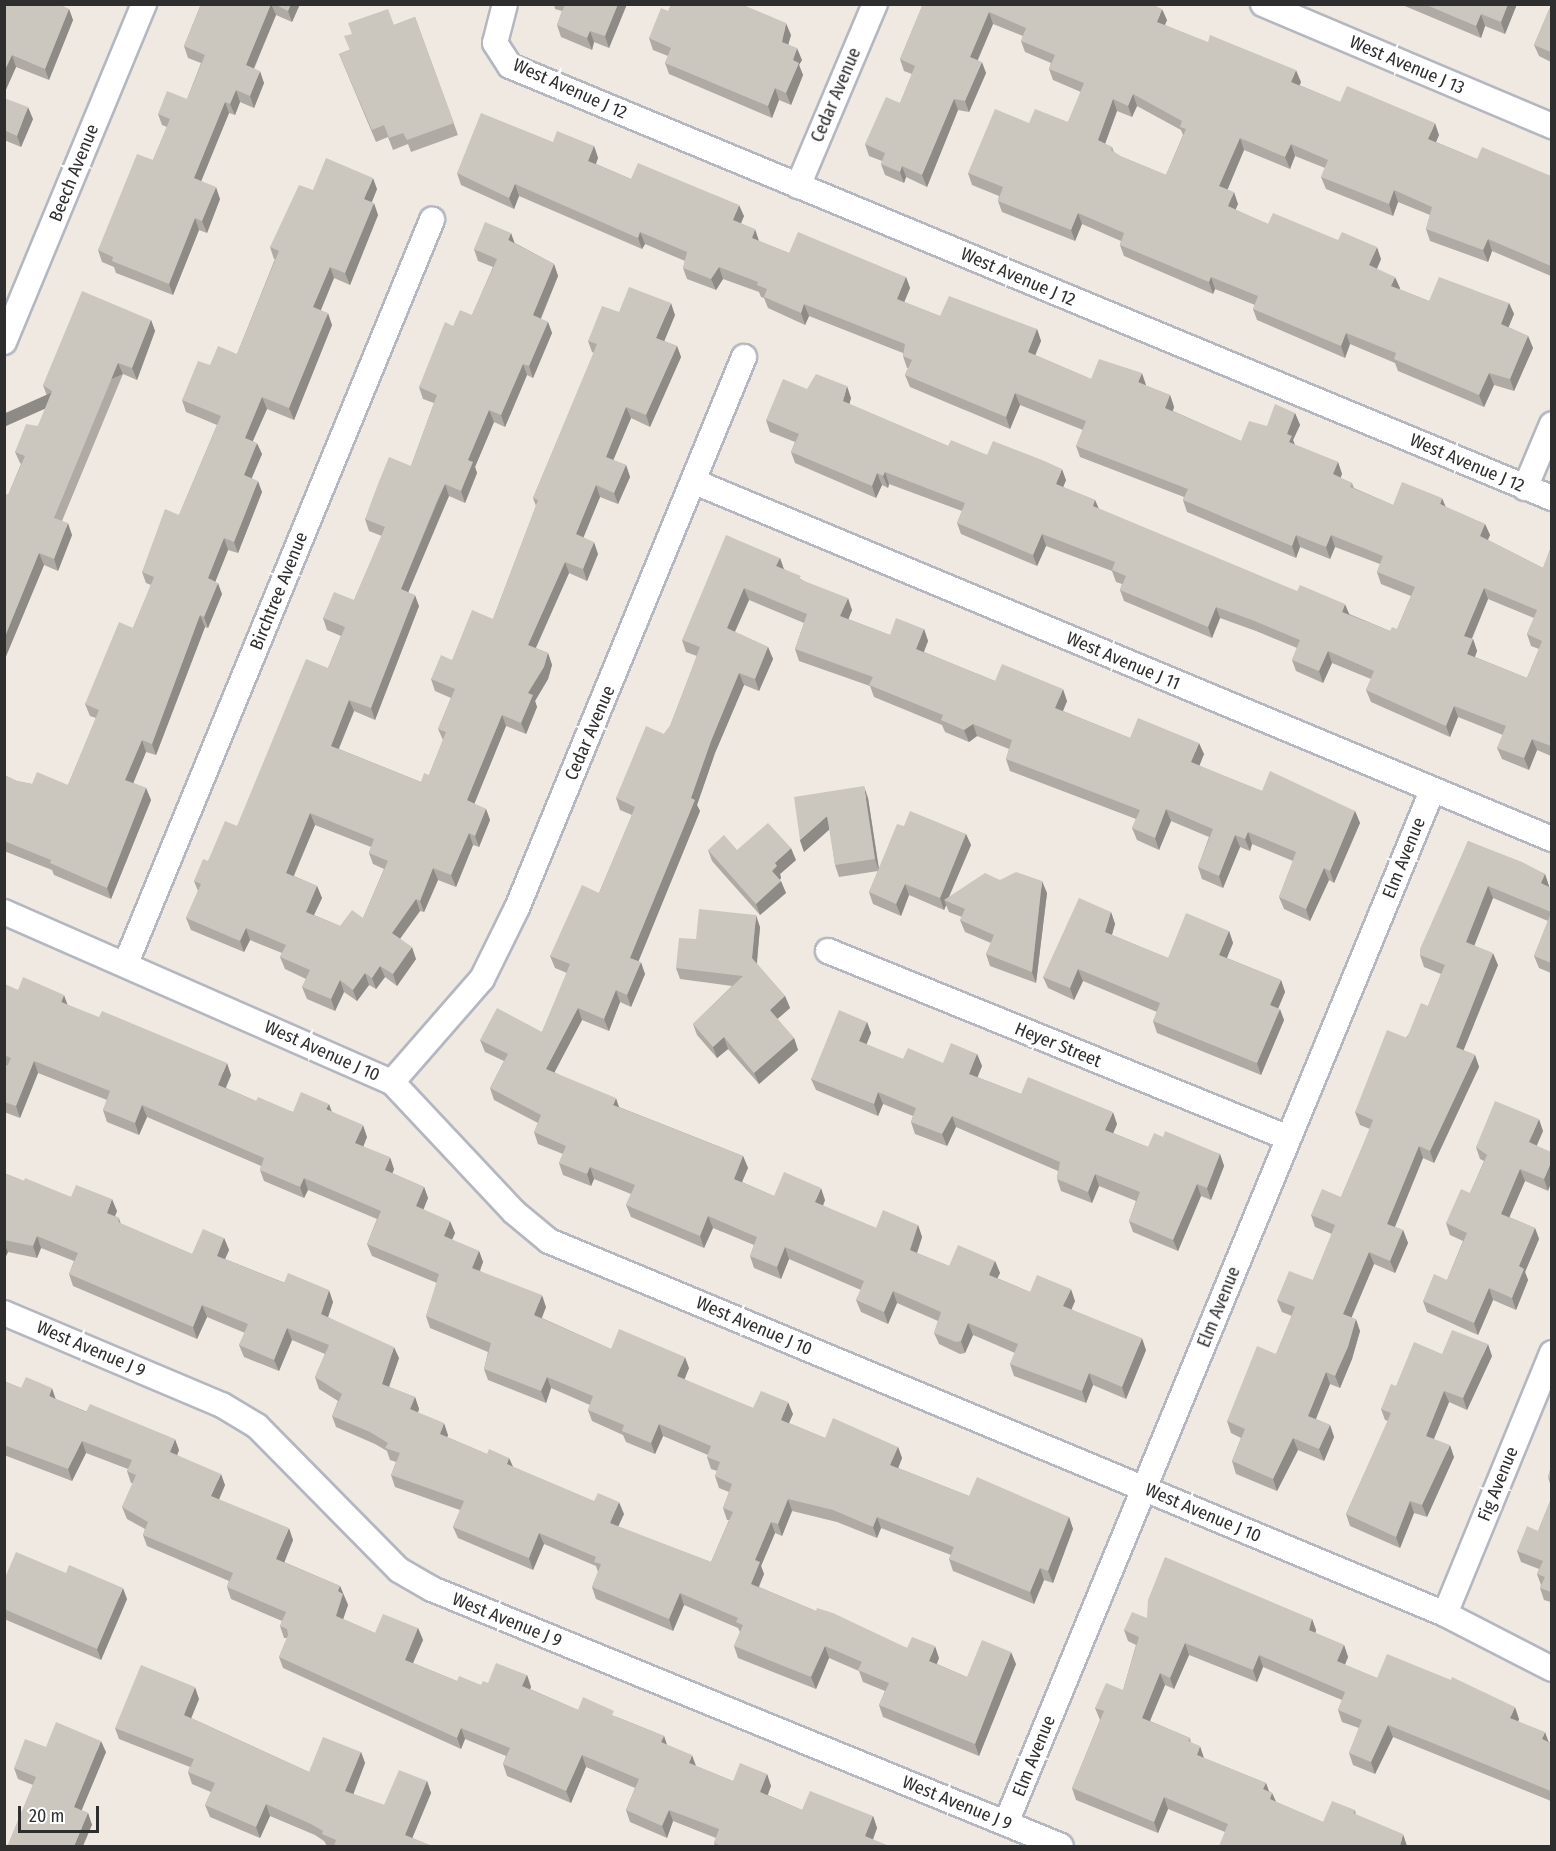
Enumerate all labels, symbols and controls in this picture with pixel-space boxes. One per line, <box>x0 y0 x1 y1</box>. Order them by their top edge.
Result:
street label: West Avenue J 13 <box>1346 31 1468 99</box>
street label: Cedar Avenue <box>806 44 866 146</box>
street label: West Avenue J 12 <box>510 54 630 124</box>
street label: Beech Avenue <box>45 121 103 225</box>
street label: West Avenue J 12 <box>957 243 1079 311</box>
street label: West Avenue J 12 <box>1406 429 1528 497</box>
street label: Birchtree Avenue <box>246 529 312 653</box>
street label: West Avenue J 11 <box>1063 627 1183 695</box>
street label: Cedar Avenue <box>560 682 620 784</box>
street label: Elm Avenue <box>1378 814 1430 902</box>
street label: West Avenue J 10 <box>261 1016 383 1086</box>
street label: Heyer Street <box>1012 1018 1104 1072</box>
street label: Elm Avenue <box>1193 1263 1245 1351</box>
street label: West Avenue J 10 <box>693 1292 815 1360</box>
street label: West Avenue J 9 <box>33 1316 149 1382</box>
street label: Fig Avenue <box>1473 1444 1523 1524</box>
street label: West Avenue J 10 <box>1142 1479 1264 1547</box>
street label: West Avenue J 9 <box>449 1588 565 1652</box>
street label: Elm Avenue <box>1008 1712 1060 1800</box>
street label: West Avenue J 9 <box>899 1771 1015 1835</box>
scale bar <box>21 1794 102 1832</box>
text: 20 m <box>29 1805 64 1827</box>

